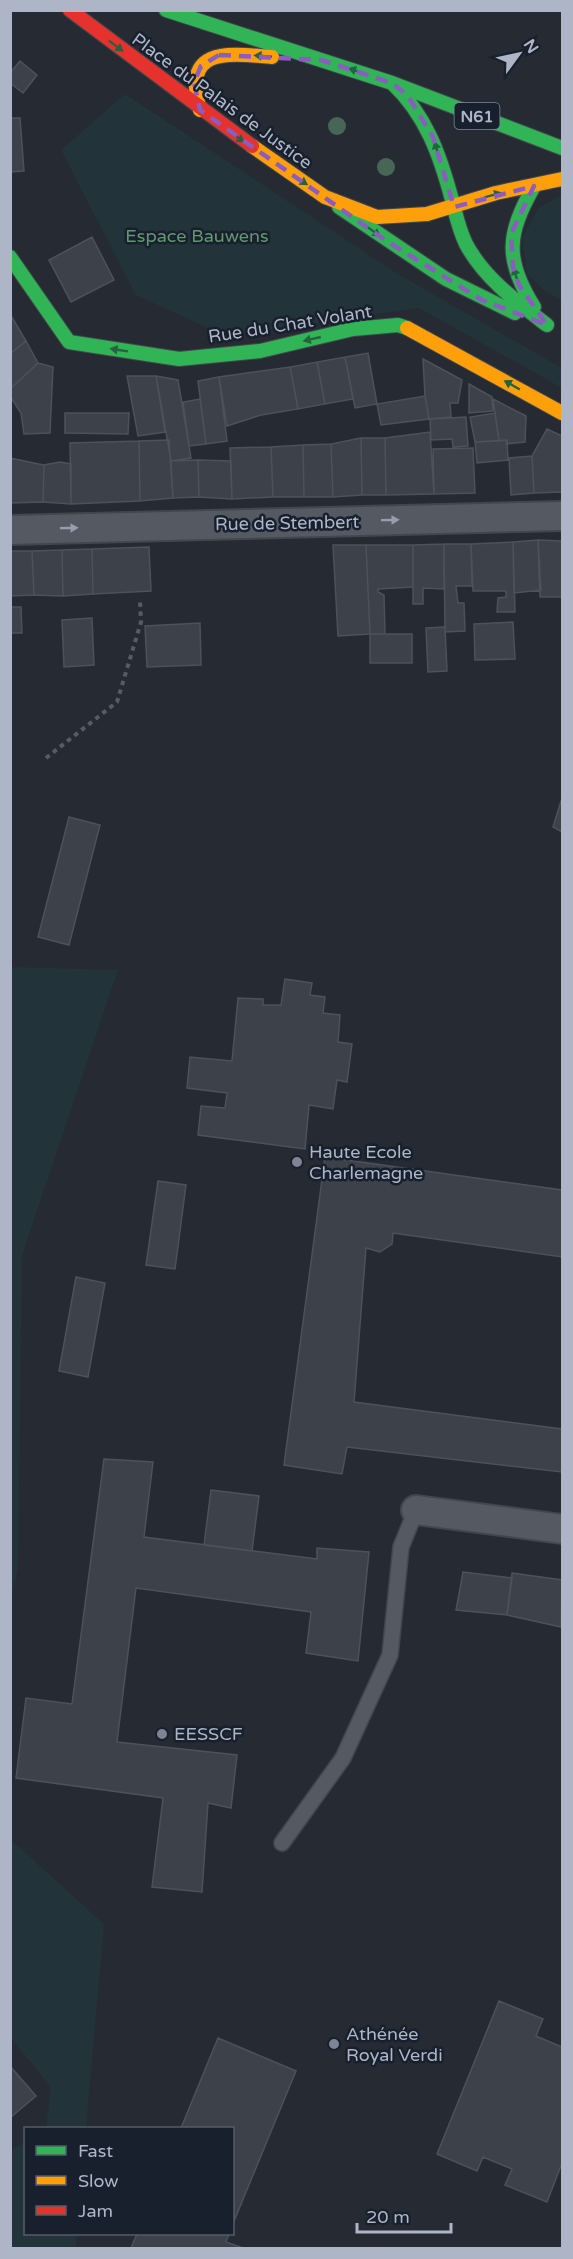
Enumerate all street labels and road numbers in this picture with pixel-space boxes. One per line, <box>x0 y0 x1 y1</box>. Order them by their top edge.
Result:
street label: Place du Palais de Justice <box>128 28 316 174</box>
road number: N61 <box>454 103 500 129</box>
street label: Rue du Chat Volant <box>207 300 373 348</box>
street label: Rue de Stembert <box>215 511 359 535</box>

